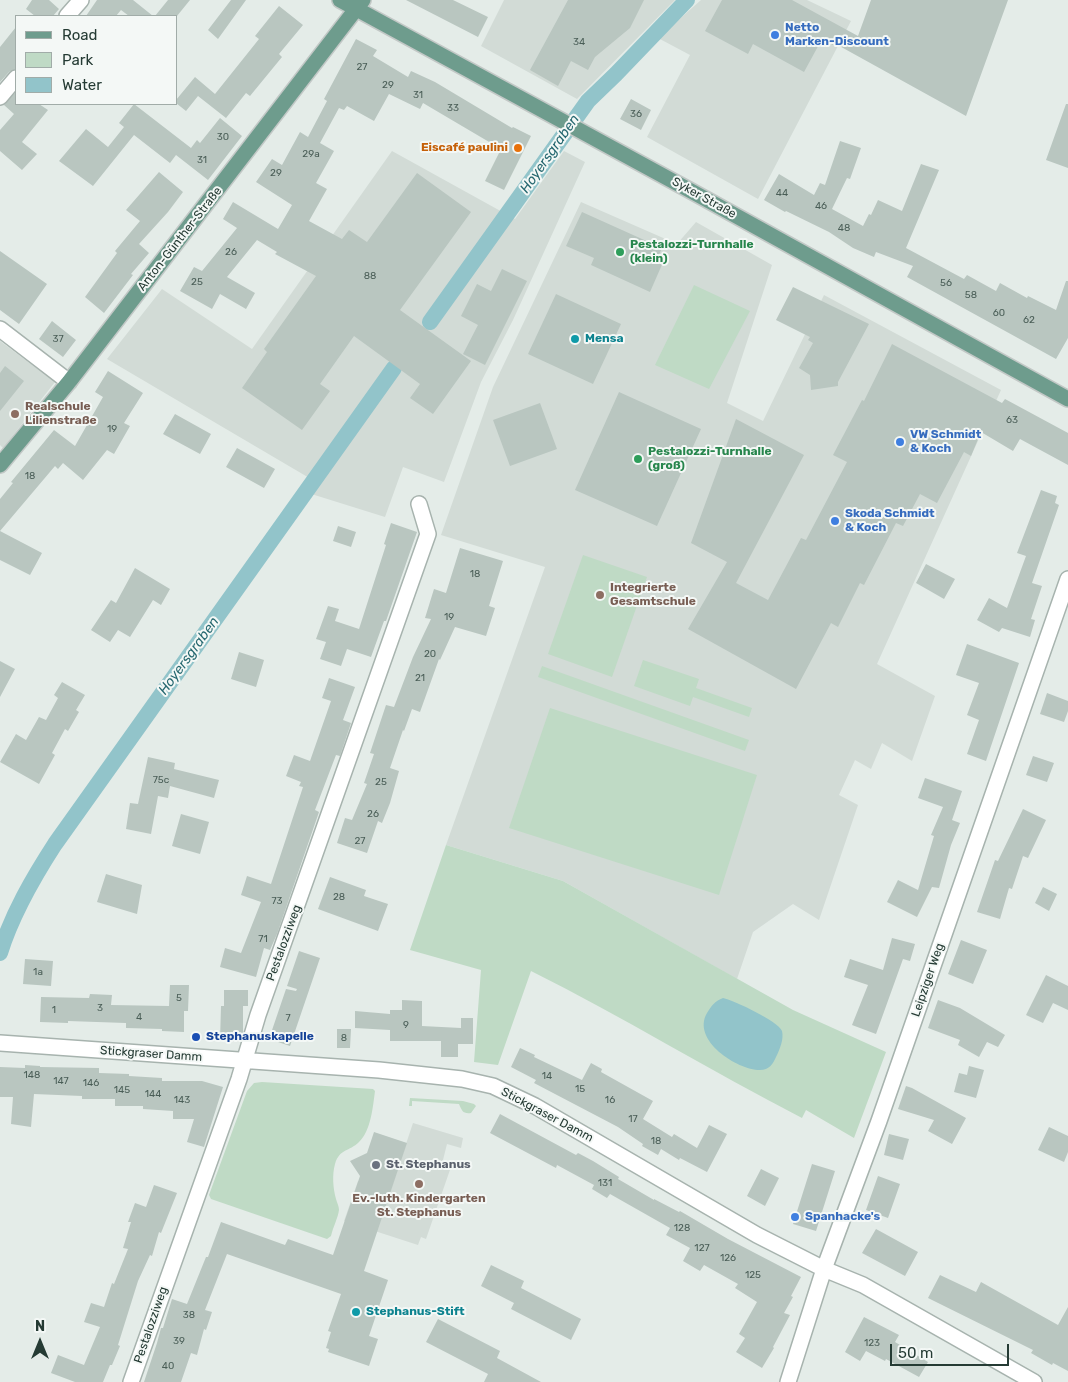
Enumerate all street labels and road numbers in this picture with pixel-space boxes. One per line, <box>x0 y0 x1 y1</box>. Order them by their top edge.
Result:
street label: Syker Straße <box>669 174 739 222</box>
street label: Anton-Günther-Straße <box>135 184 225 294</box>
street label: Pestalozziweg <box>264 903 304 983</box>
street label: Leipziger Weg <box>909 941 947 1019</box>
street label: Stickgraser Damm <box>99 1043 203 1065</box>
street label: Stickgraser Damm <box>498 1085 596 1145</box>
street label: Pestalozziweg <box>131 1285 171 1365</box>

